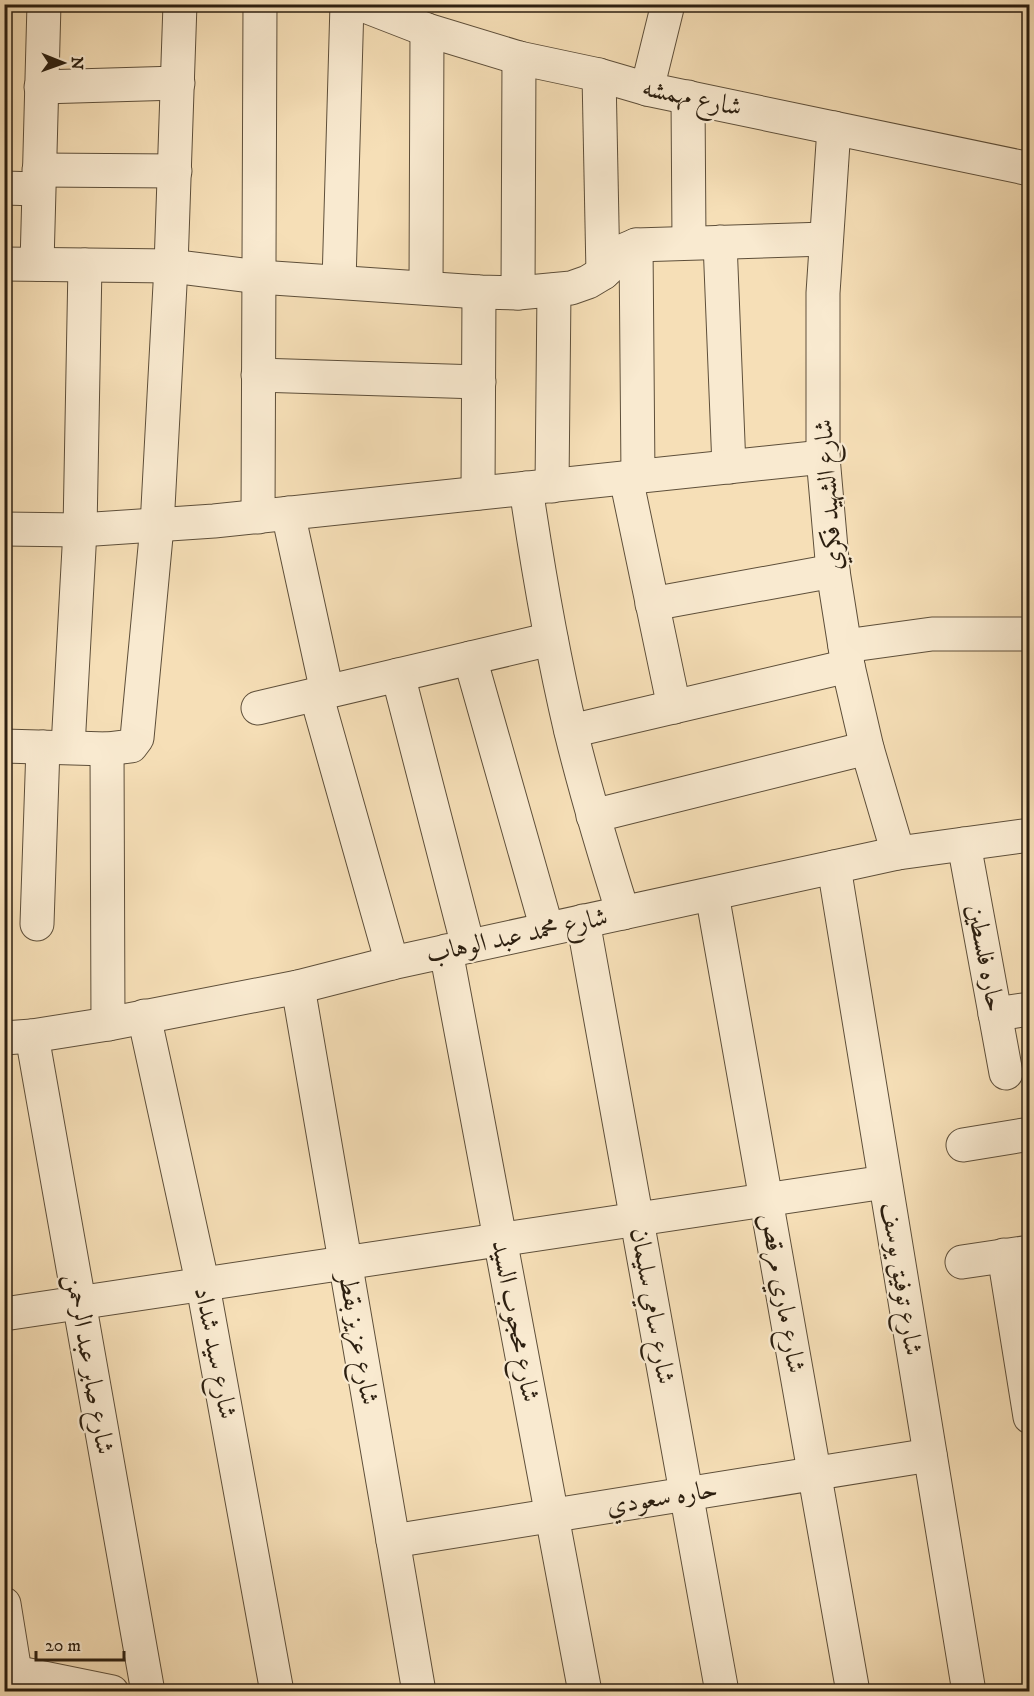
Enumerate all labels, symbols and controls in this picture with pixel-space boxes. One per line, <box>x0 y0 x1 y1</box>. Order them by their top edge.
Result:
north arrow <box>33 33 93 93</box>
text: N <box>67 57 87 70</box>
street label: شارع مهمشه <box>638 71 745 129</box>
street label: شارع الشهيد فكري <box>807 418 855 572</box>
street label: شارع محمد عبد الوهاب <box>423 901 612 975</box>
street label: حاره فلسطين <box>958 901 1012 1015</box>
street label: شارع توفيق يوسف <box>869 1200 929 1359</box>
street label: شارع ماري مرقص <box>748 1210 812 1376</box>
street label: شارع سامي سليمان <box>618 1225 682 1388</box>
street label: شارع محجوب السيد <box>479 1237 547 1406</box>
street label: شارع عزيز بقطر <box>326 1267 386 1408</box>
street label: شارع صابر عبد الرحمن <box>53 1271 121 1458</box>
street label: شارع سيد شداد <box>182 1284 244 1423</box>
street label: حاره سعودي <box>604 1473 720 1526</box>
scale bar <box>36 1624 124 1662</box>
text: 20 m <box>45 1635 81 1657</box>

